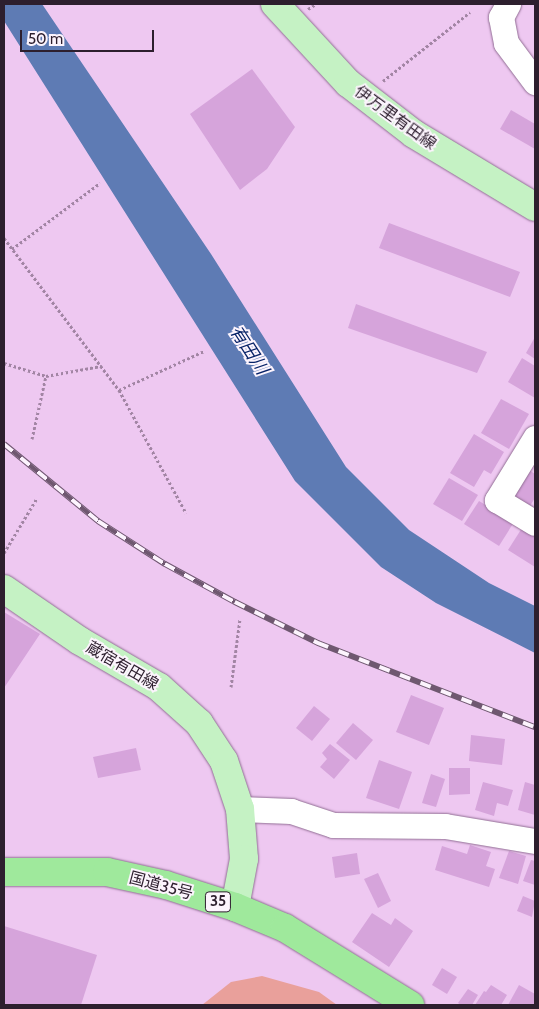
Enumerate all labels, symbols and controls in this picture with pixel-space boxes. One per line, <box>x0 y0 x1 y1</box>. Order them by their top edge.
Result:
scale bar <box>22 20 156 52</box>
text: 50 m <box>28 30 63 48</box>
street label: 伊万里有田線 <box>351 82 439 154</box>
water label: 有田川 <box>225 321 273 379</box>
street label: 蔵宿有田線 <box>83 638 161 694</box>
street label: 国道35号 <box>127 868 195 904</box>
road number: 35 <box>204 890 232 914</box>

